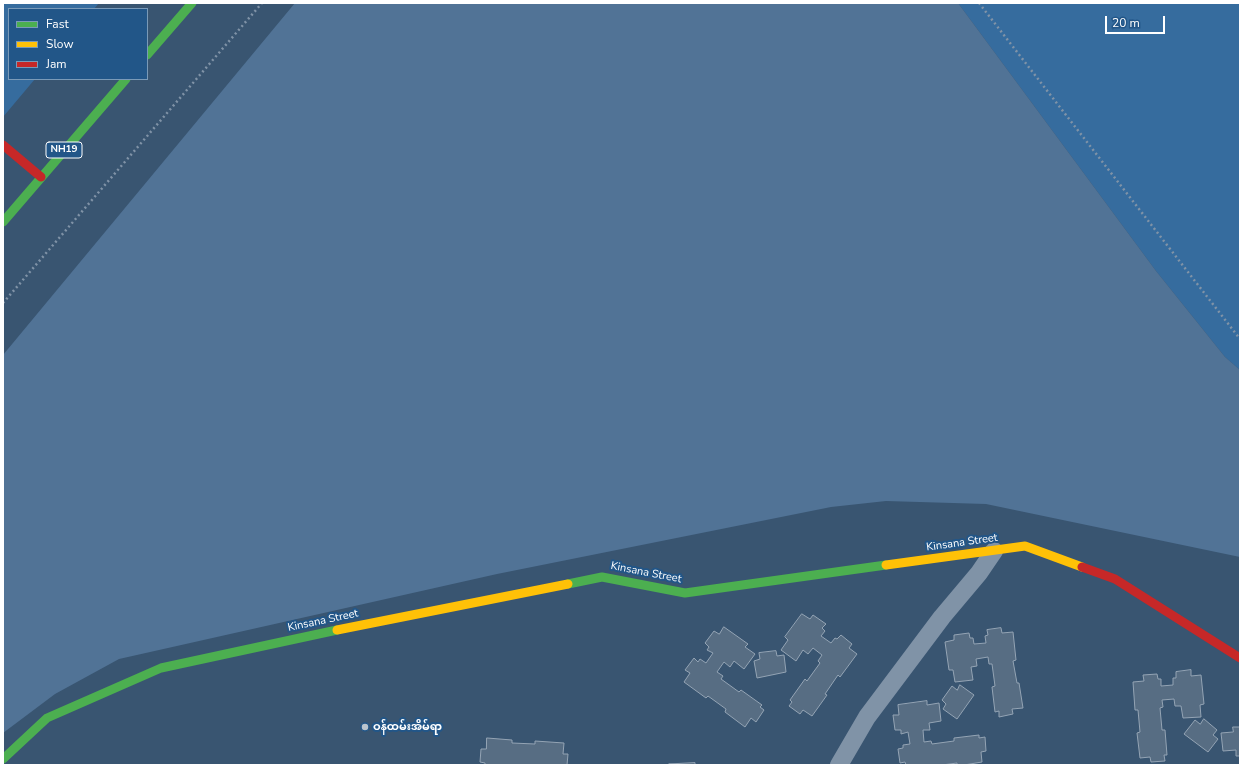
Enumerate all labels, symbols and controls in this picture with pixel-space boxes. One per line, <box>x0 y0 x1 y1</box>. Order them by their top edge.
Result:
legend <box>8 8 148 80</box>
scale bar <box>1107 8 1167 34</box>
text: 20 m <box>1112 15 1140 31</box>
text: Fast <box>46 16 69 32</box>
text: Slow <box>46 36 74 52</box>
text: Jam <box>46 56 67 72</box>
road number: NH19 <box>46 142 82 158</box>
street label: Kinsana Street <box>926 531 998 555</box>
street label: Kinsana Street <box>610 560 682 586</box>
street label: Kinsana Street <box>287 607 359 635</box>
place label: ဝန်ထမ်းအိမ်ရာ <box>373 720 442 734</box>
marker: ဝန်ထမ်းအိမ်ရာ <box>360 722 370 732</box>

